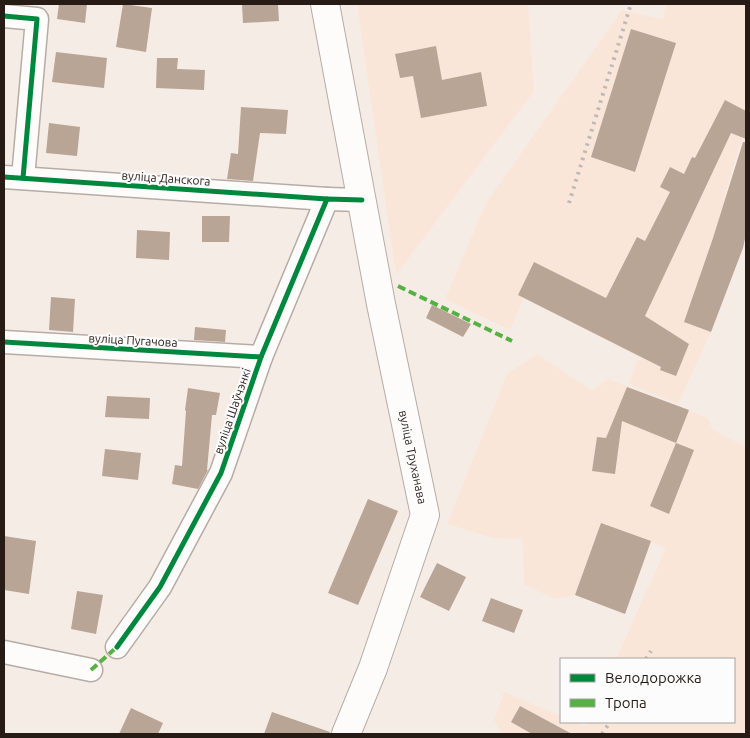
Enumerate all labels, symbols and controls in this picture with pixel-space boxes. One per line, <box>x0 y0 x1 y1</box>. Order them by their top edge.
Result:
street label: вуліца Данскога <box>121 168 211 188</box>
street label: вуліца Пугачова <box>88 331 178 349</box>
street label: вуліца Шаўчэнкі <box>211 366 253 456</box>
street label: вуліца Труханава <box>397 409 429 505</box>
legend <box>560 658 735 723</box>
text: Велодорожка <box>605 669 702 686</box>
text: Тропа <box>605 694 647 711</box>

